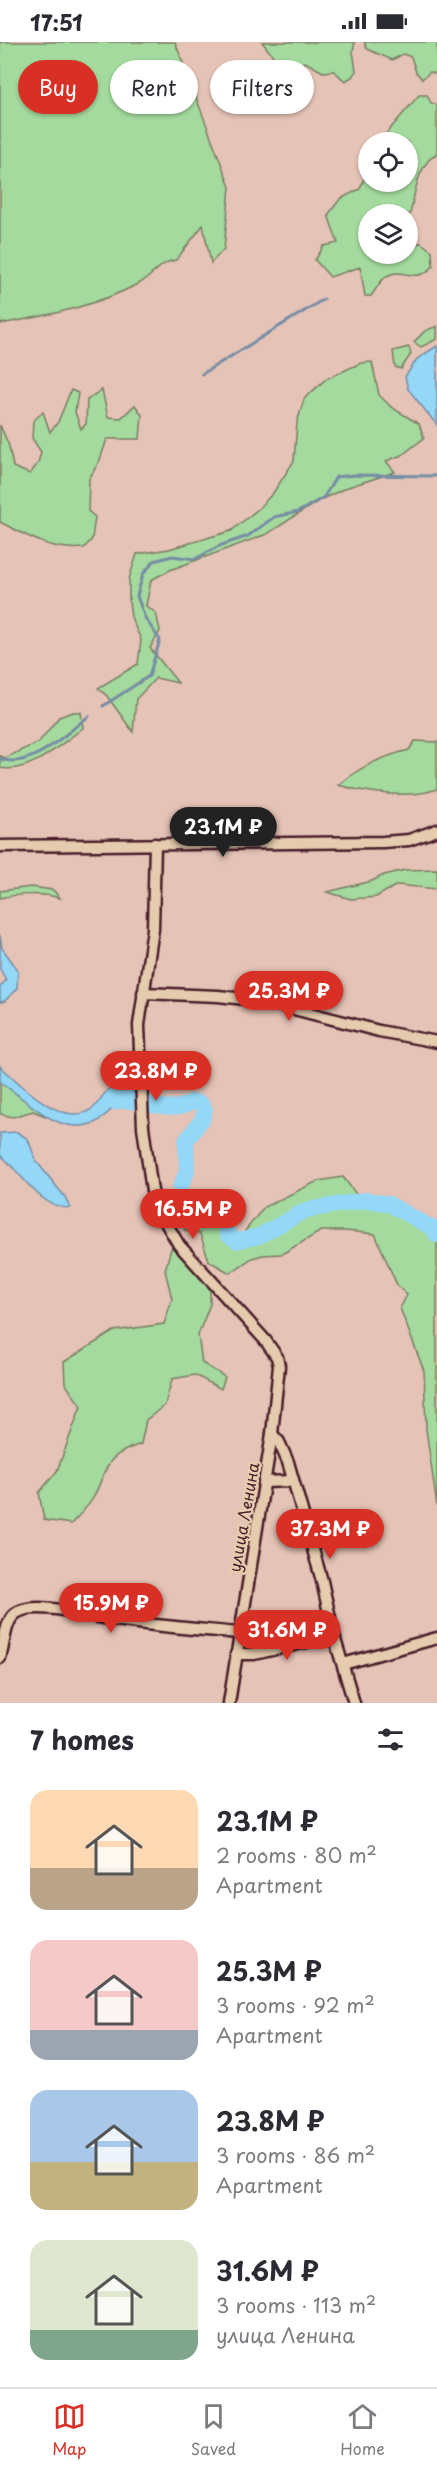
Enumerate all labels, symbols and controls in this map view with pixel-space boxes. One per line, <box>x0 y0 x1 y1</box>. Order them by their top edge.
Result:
text: 17:51 <box>30 5 83 38</box>
chip: Buy <box>18 60 98 114</box>
chip: Rent <box>110 60 198 114</box>
chip: Filters <box>210 60 314 114</box>
map controls <box>358 132 418 264</box>
button: locate <box>358 132 418 192</box>
button: layers <box>358 204 418 264</box>
pin: 23.1M ₽ <box>168 807 278 858</box>
text: 23.1M ₽ <box>184 811 262 841</box>
pin: 25.3M ₽ <box>234 971 344 1022</box>
text: 25.3M ₽ <box>248 975 330 1005</box>
pin: 23.8M ₽ <box>101 1051 211 1102</box>
text: 23.8M ₽ <box>114 1055 198 1085</box>
pin: 16.5M ₽ <box>138 1189 248 1240</box>
text: 16.5M ₽ <box>154 1193 232 1223</box>
street label: улица Ленина <box>222 1460 264 1574</box>
pin: 37.3M ₽ <box>275 1509 385 1560</box>
text: 37.3M ₽ <box>290 1513 370 1543</box>
pin: 15.9M ₽ <box>56 1583 166 1634</box>
text: 15.9M ₽ <box>73 1587 149 1617</box>
pin: 31.6M ₽ <box>232 1610 342 1661</box>
text: 31.6M ₽ <box>247 1614 327 1644</box>
text: 7 homes <box>30 1720 134 1759</box>
icon: filters <box>374 1723 407 1756</box>
text: 23.1M ₽ <box>216 1801 318 1840</box>
icon: home <box>78 1814 150 1886</box>
text: 2 rooms · 80 m² <box>216 1840 377 1870</box>
text: Apartment <box>216 1870 323 1900</box>
text: 25.3M ₽ <box>216 1951 322 1990</box>
icon: home <box>78 1964 150 2036</box>
text: 3 rooms · 92 m² <box>216 1990 375 2020</box>
text: Apartment <box>216 2020 323 2050</box>
text: 23.8M ₽ <box>216 2101 324 2140</box>
icon: home <box>78 2114 150 2186</box>
text: 3 rooms · 86 m² <box>216 2140 375 2170</box>
text: Apartment <box>216 2170 323 2200</box>
text: 31.6M ₽ <box>216 2251 319 2290</box>
icon: home <box>78 2264 150 2336</box>
text: 3 rooms · 113 m² <box>216 2290 376 2320</box>
text: улица Ленина <box>216 2320 355 2350</box>
tab: Map <box>52 2400 86 2460</box>
tab: Saved <box>191 2400 236 2460</box>
tab: Home <box>340 2400 385 2460</box>

